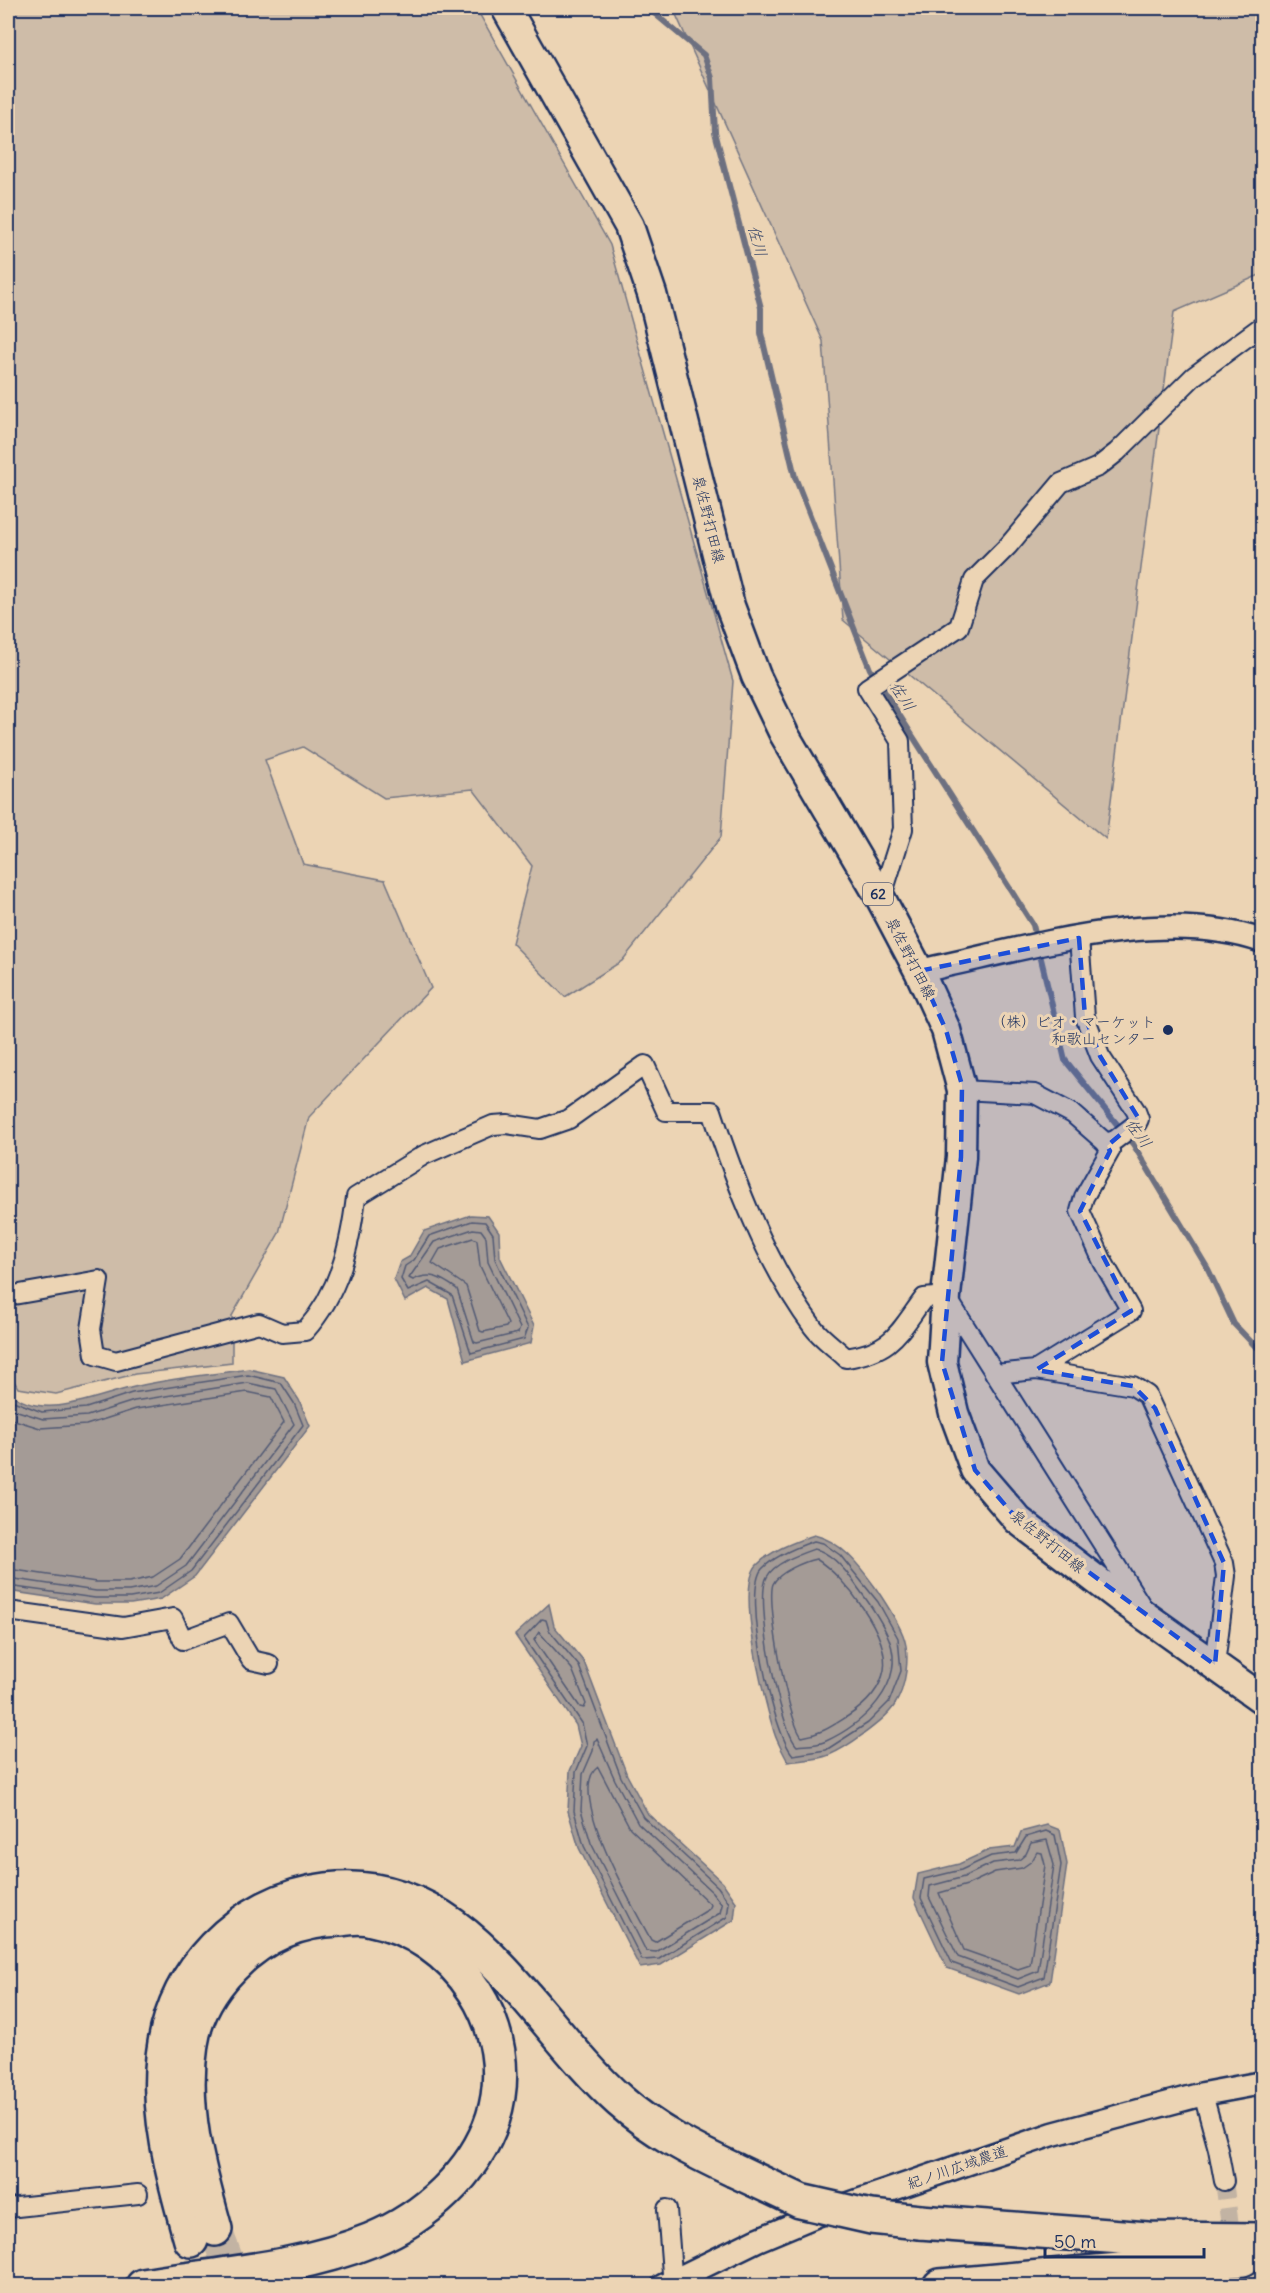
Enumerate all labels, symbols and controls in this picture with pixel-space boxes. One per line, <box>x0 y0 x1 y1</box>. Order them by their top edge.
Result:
water label: 佐川 <box>744 223 772 259</box>
street label: 泉佐野打田線 <box>689 473 729 565</box>
water label: 佐川 <box>886 677 920 715</box>
road number: 62 <box>863 883 893 905</box>
street label: 泉佐野打田線 <box>882 914 940 1002</box>
place label: （株）ビオ・マーケット 和歌山センター <box>991 1012 1156 1048</box>
marker: （株）ビオ・マーケット 和歌山センター <box>1161 1023 1175 1037</box>
water label: 佐川 <box>1122 1114 1156 1152</box>
street label: 泉佐野打田線 <box>1007 1505 1089 1577</box>
street label: 紀ノ川広域農道 <box>904 2141 1010 2193</box>
scale bar <box>1045 2221 1204 2259</box>
text: 50 m <box>1054 2230 1096 2253</box>

